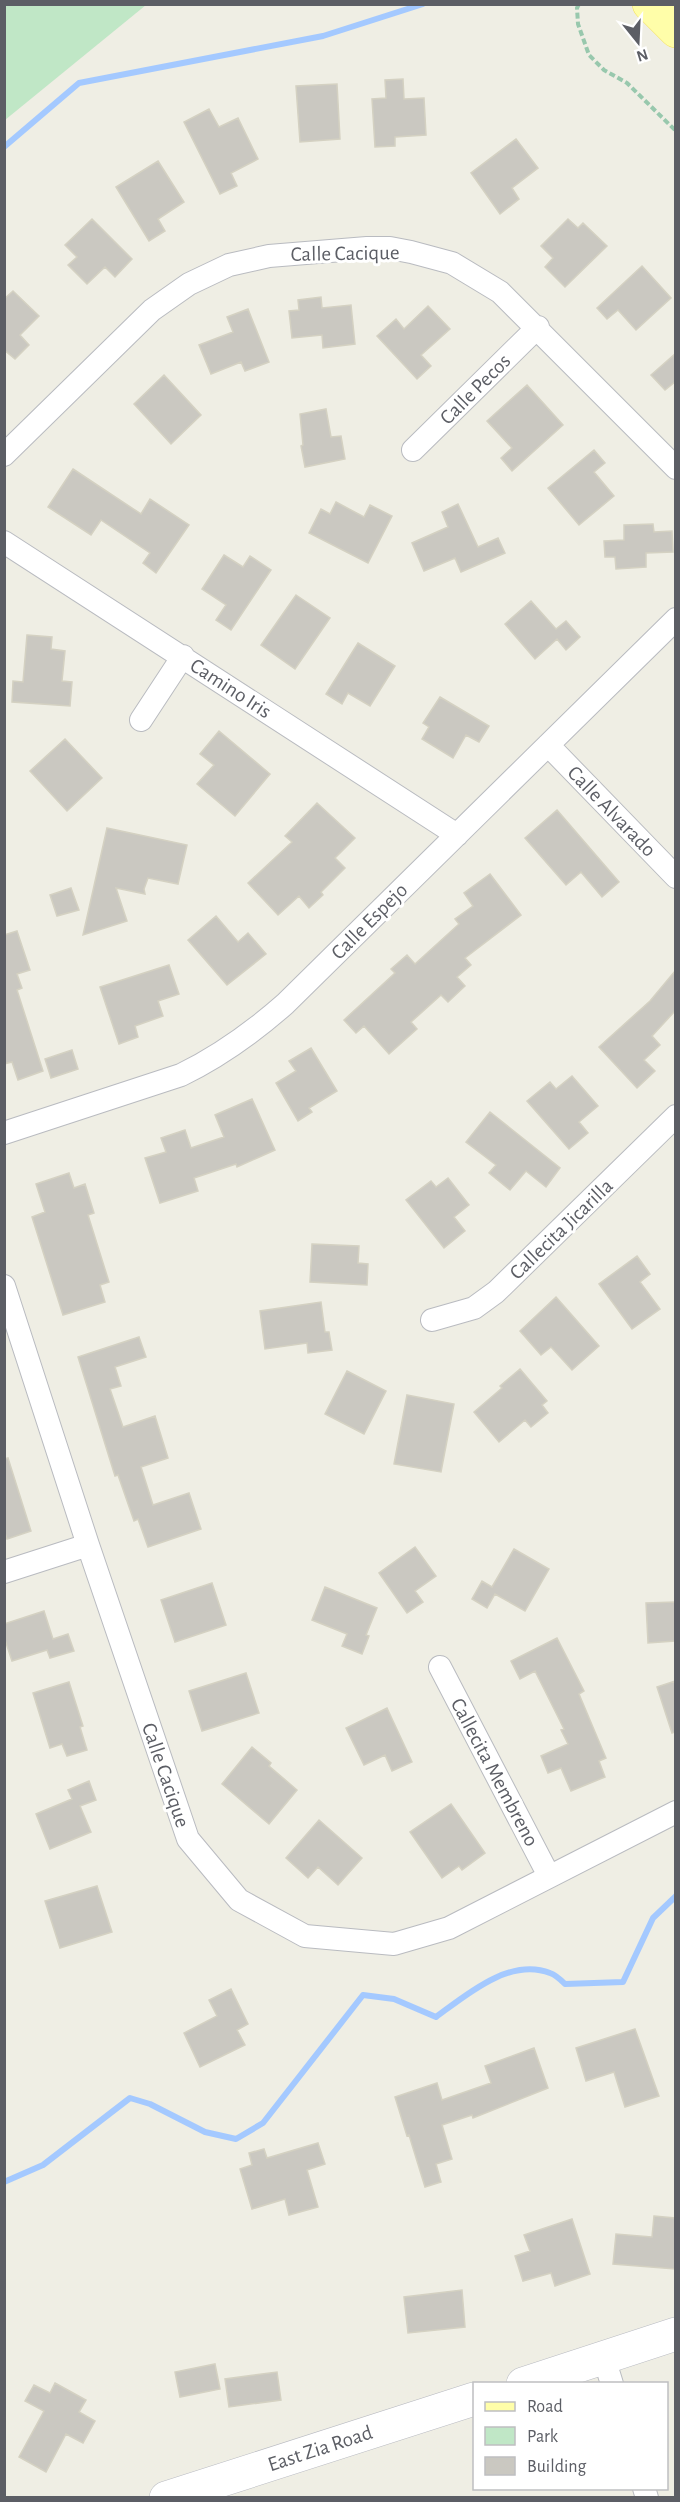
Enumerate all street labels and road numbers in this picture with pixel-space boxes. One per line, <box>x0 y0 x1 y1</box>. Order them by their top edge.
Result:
street label: Calle Cacique <box>290 242 400 265</box>
street label: Calle Pecos <box>436 350 515 429</box>
street label: Camino Iris <box>186 655 275 722</box>
street label: Calle Alvarado <box>563 762 660 861</box>
street label: Calle Espejo <box>327 879 412 964</box>
street label: Callecita Jicarilla <box>506 1175 617 1284</box>
street label: Callecita Membreno <box>447 1695 542 1850</box>
street label: Calle Cacique <box>138 1720 193 1830</box>
street label: East Zia Road <box>265 2422 375 2475</box>

